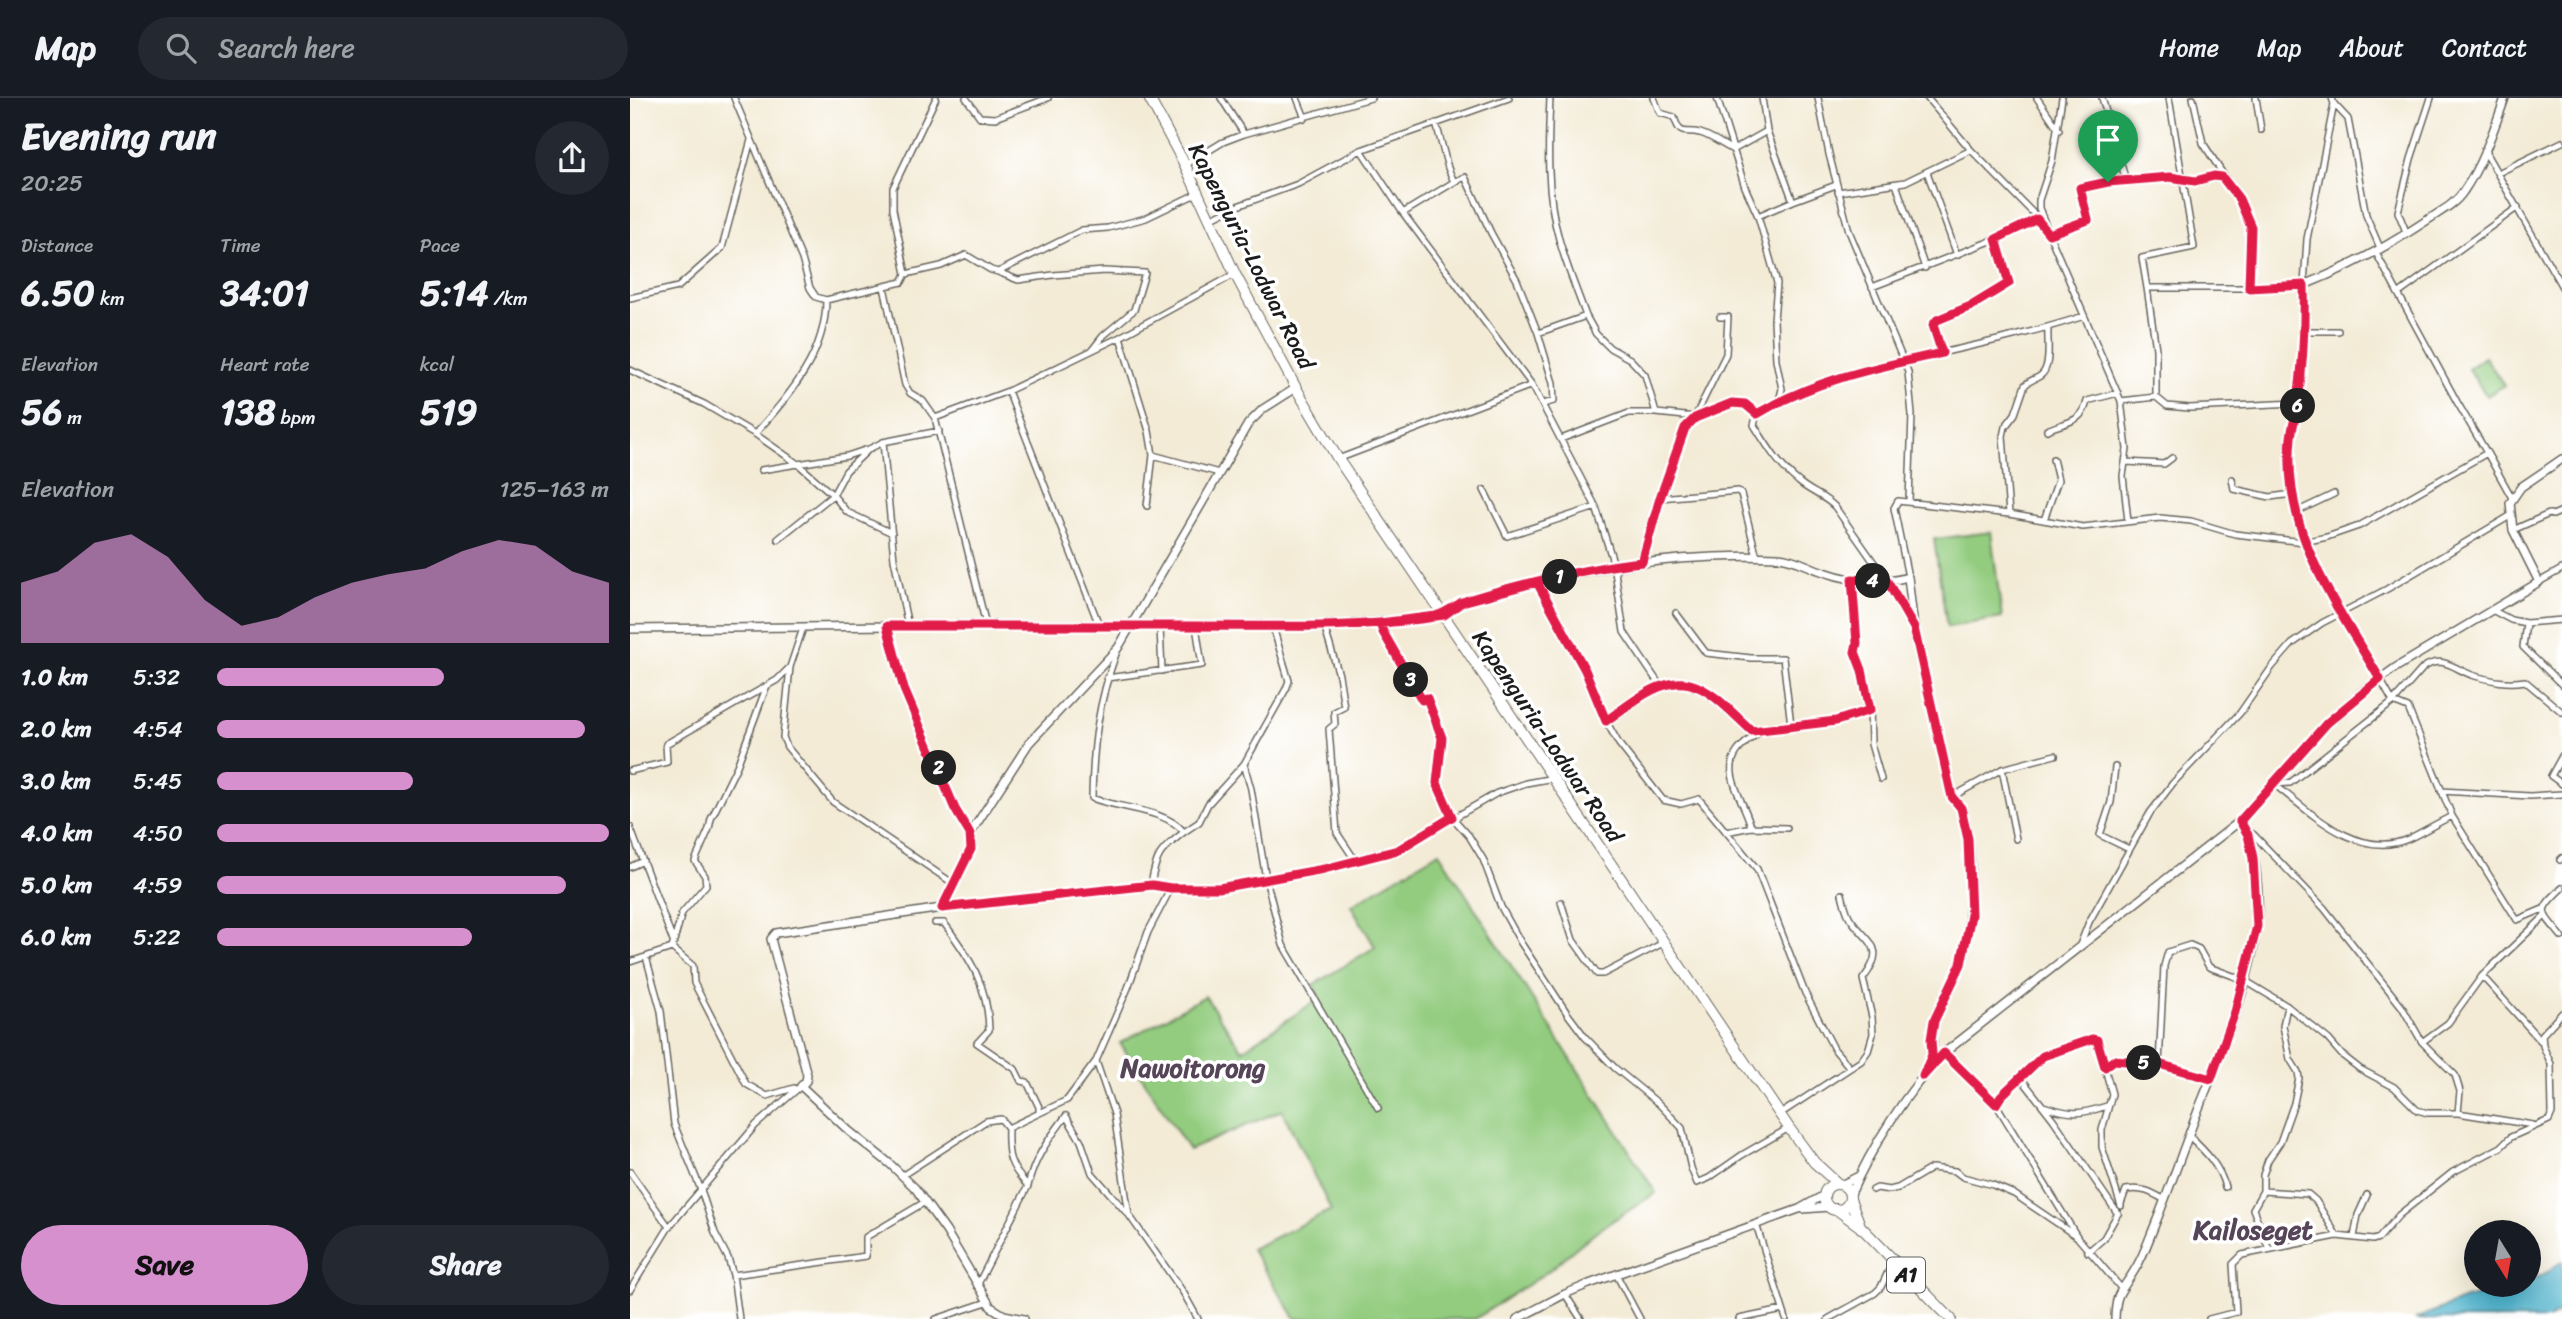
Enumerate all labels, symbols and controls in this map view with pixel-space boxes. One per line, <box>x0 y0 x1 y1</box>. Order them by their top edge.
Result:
search box <box>138 17 628 80</box>
text: Map <box>35 19 96 77</box>
text: Search here <box>218 25 355 71</box>
text: Home <box>2159 27 2219 69</box>
text: Map <box>2257 27 2301 69</box>
text: About <box>2339 27 2404 69</box>
text: Contact <box>2442 27 2527 69</box>
icon: search <box>162 29 200 67</box>
text: Evening run <box>21 103 217 170</box>
pin <box>2078 110 2138 182</box>
button: share <box>535 121 609 195</box>
icon: arrive <box>2089 121 2127 159</box>
street label: Kapenguria-Lodwar Road <box>1177 135 1327 379</box>
text: 20:25 <box>21 163 83 204</box>
text: Distance <box>21 229 93 262</box>
text: Time <box>220 229 261 262</box>
text: Pace <box>420 229 460 262</box>
text: 6.50 <box>21 262 95 324</box>
text: 34:01 <box>220 262 309 324</box>
text: 5:14 <box>420 262 489 324</box>
text: km <box>95 282 125 315</box>
text: /km <box>489 282 528 315</box>
text: Elevation <box>21 348 98 381</box>
text: Heart rate <box>220 348 310 381</box>
text: kcal <box>420 348 454 381</box>
text: 56 <box>21 381 62 443</box>
text: 138 <box>220 381 276 443</box>
text: 519 <box>420 381 478 443</box>
pin: 6 <box>2280 388 2316 424</box>
text: 6 <box>2292 389 2303 422</box>
text: m <box>62 401 82 434</box>
text: bpm <box>276 401 316 434</box>
text: Elevation <box>21 469 114 510</box>
text: 125–163 m <box>500 469 609 510</box>
pin: 1 <box>1542 560 1578 594</box>
text: 1 <box>1555 560 1564 593</box>
pin: 4 <box>1856 564 1890 598</box>
text: 4 <box>1867 564 1878 597</box>
street label: Kapenguria-Lodwar Road <box>1461 621 1636 853</box>
text: 1.0 km <box>21 657 88 698</box>
text: 5:32 <box>133 657 180 698</box>
pin: 3 <box>1394 662 1428 698</box>
text: 3 <box>1405 663 1416 696</box>
text: 2.0 km <box>21 709 92 750</box>
text: 4:54 <box>133 709 183 750</box>
pin: 2 <box>922 750 956 786</box>
text: 2 <box>933 751 944 784</box>
text: 3.0 km <box>21 761 91 802</box>
text: 5:45 <box>133 761 182 802</box>
text: 4.0 km <box>21 813 93 854</box>
text: 4:50 <box>133 813 183 854</box>
text: 5.0 km <box>21 865 92 906</box>
text: 4:59 <box>133 865 183 906</box>
text: 6.0 km <box>21 917 91 958</box>
text: 5:22 <box>133 917 181 958</box>
district label: Nawoitorong <box>1119 1045 1266 1091</box>
pin: 5 <box>2126 1046 2162 1080</box>
text: 5 <box>2138 1046 2149 1079</box>
district label: Kailoseget <box>2192 1207 2313 1253</box>
north arrow <box>2464 1220 2541 1297</box>
map controls <box>2464 1220 2541 1297</box>
button: Save <box>21 1225 308 1305</box>
button: Share <box>322 1225 609 1305</box>
road number: A1 <box>1887 1258 1925 1292</box>

